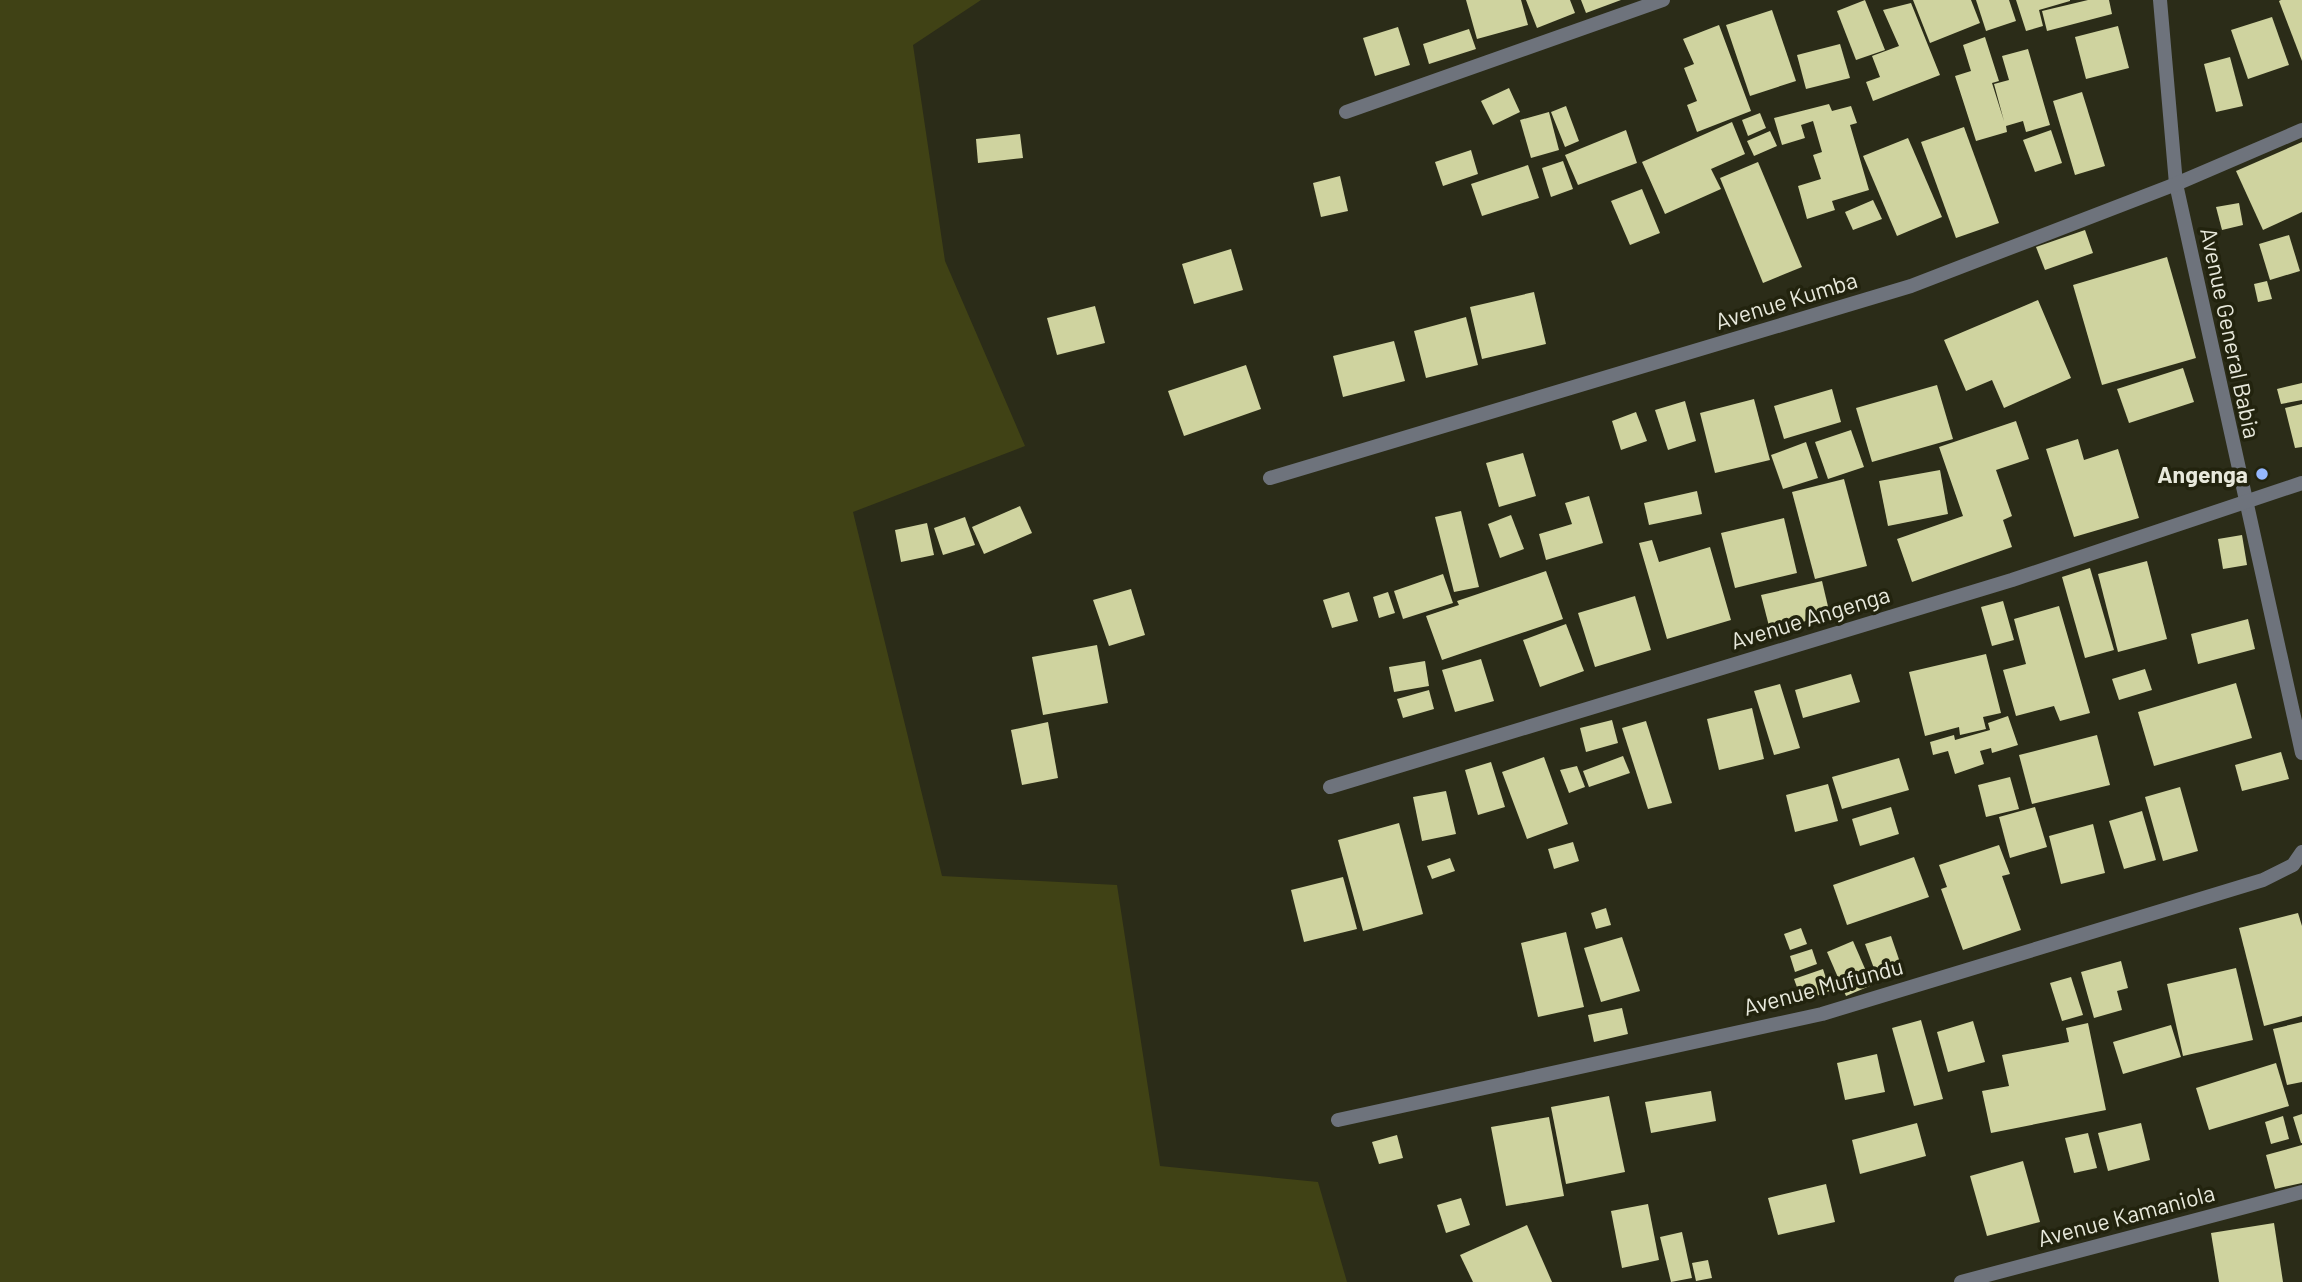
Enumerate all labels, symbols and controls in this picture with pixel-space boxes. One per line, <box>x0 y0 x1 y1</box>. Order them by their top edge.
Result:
street label: Avenue General Babia <box>2195 225 2267 441</box>
street label: Avenue Kumba <box>1711 265 1861 335</box>
place label: Angenga <box>2157 460 2248 488</box>
marker: Angenga <box>2254 466 2270 482</box>
street label: Avenue Angenga <box>1727 579 1893 655</box>
street label: Avenue Mufundu <box>1740 951 1906 1021</box>
street label: Avenue Kamaniola <box>2034 1178 2218 1252</box>

